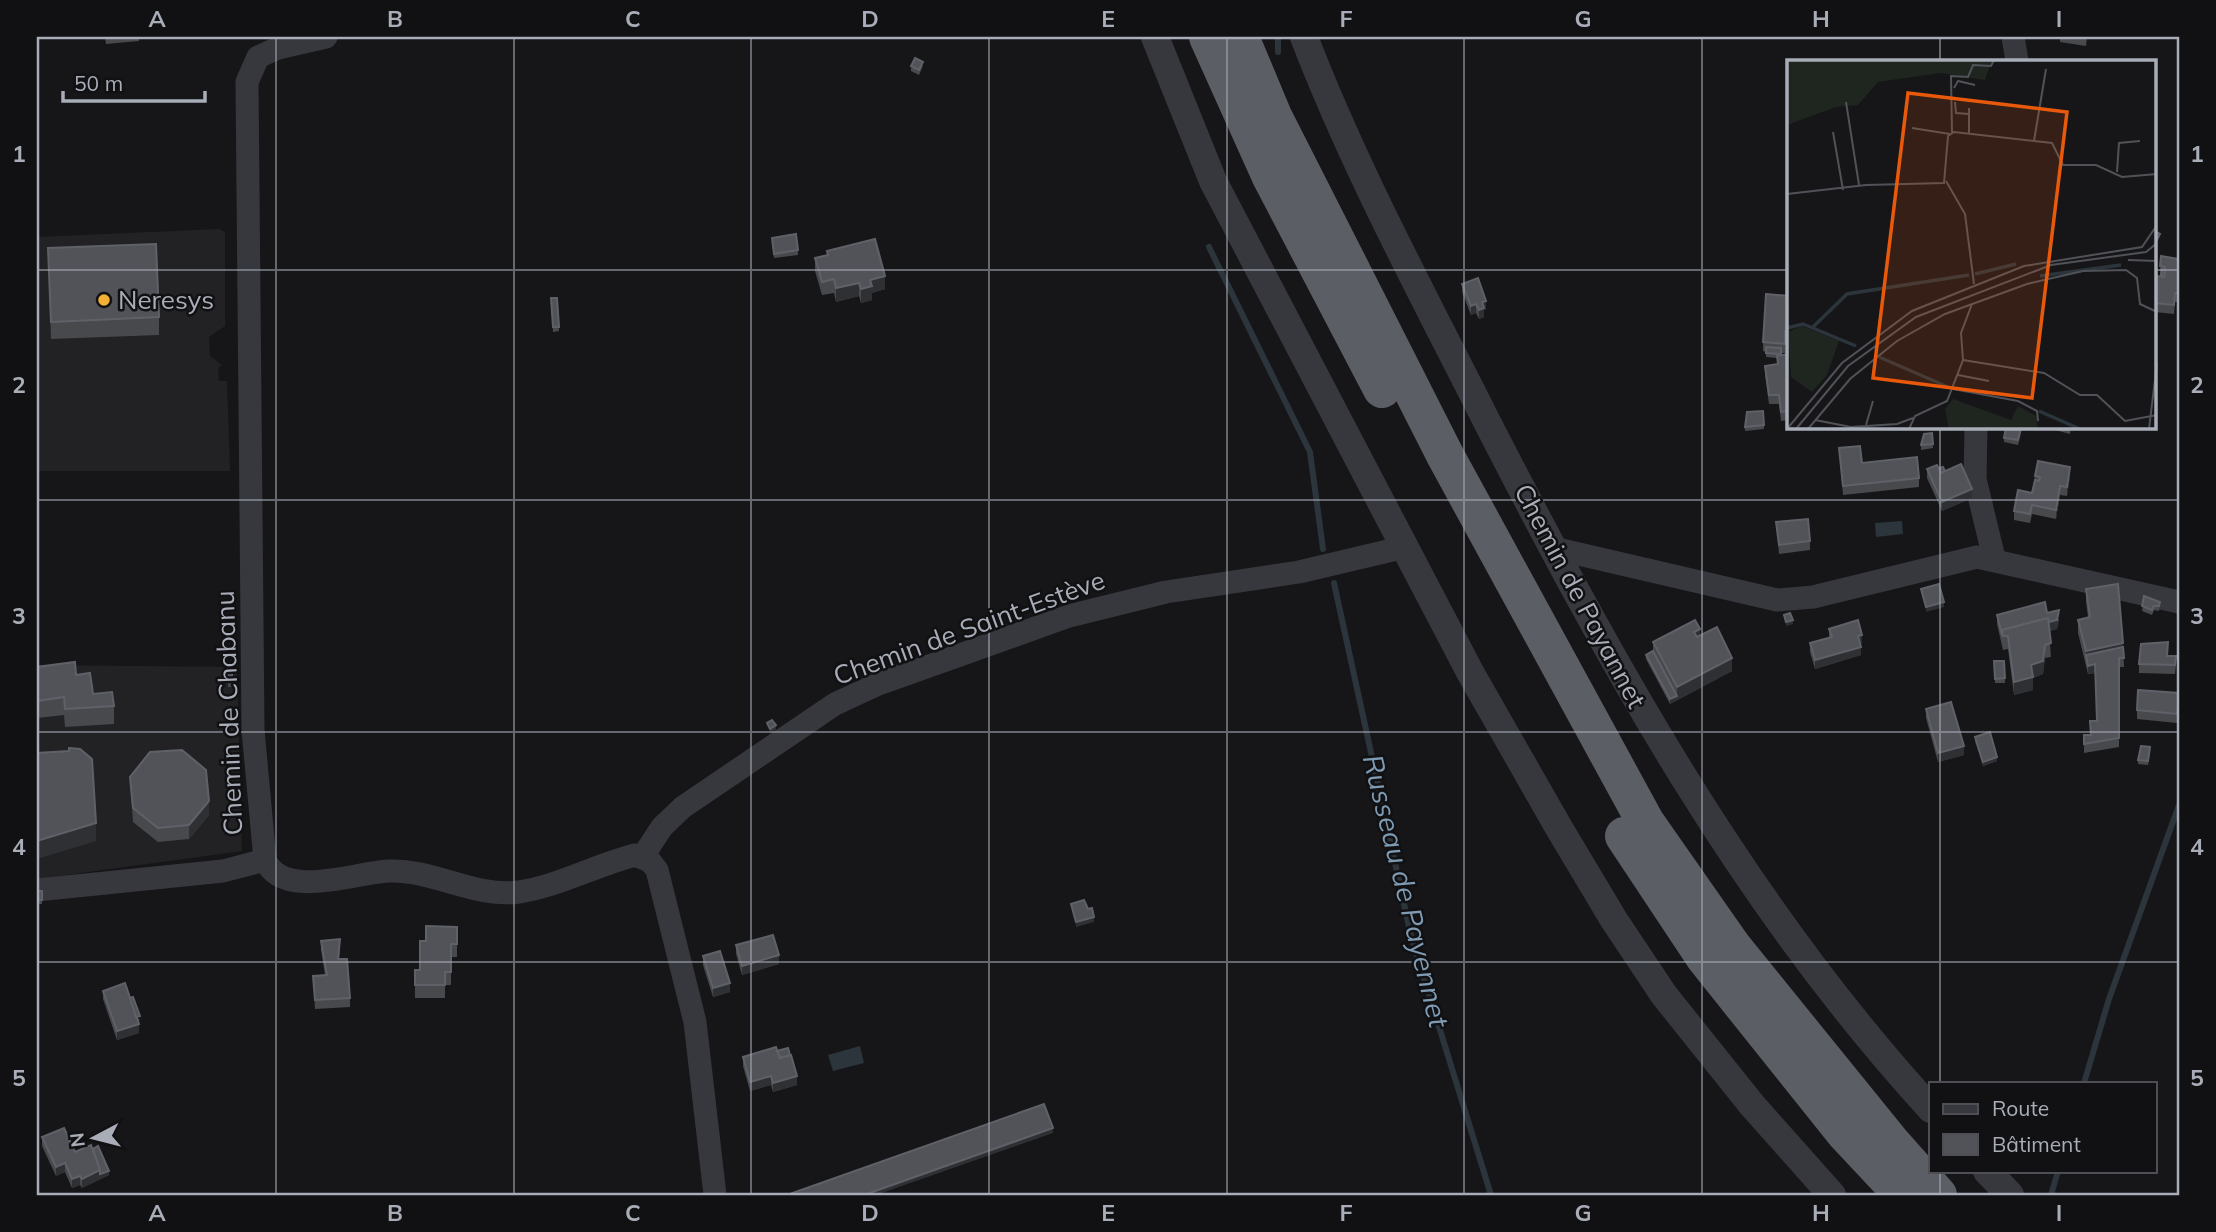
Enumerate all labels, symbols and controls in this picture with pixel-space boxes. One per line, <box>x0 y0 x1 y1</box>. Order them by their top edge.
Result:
text: A <box>148 4 166 33</box>
text: B <box>387 4 403 33</box>
text: C <box>625 4 641 33</box>
text: D <box>861 4 879 33</box>
text: E <box>1101 4 1115 33</box>
text: F <box>1339 4 1353 33</box>
text: G <box>1574 4 1592 33</box>
text: H <box>1812 4 1830 33</box>
text: I <box>2056 4 2062 33</box>
scale bar <box>63 60 205 104</box>
inset map <box>1787 60 2156 429</box>
text: 50 m <box>74 70 123 96</box>
text: 1 <box>12 139 26 168</box>
text: 1 <box>2190 139 2204 168</box>
place label: Neresys <box>118 283 214 316</box>
marker: Neresys <box>96 292 112 308</box>
text: 2 <box>12 370 26 399</box>
text: 2 <box>2190 370 2204 399</box>
street label: Chemin de Payannet <box>1507 478 1654 714</box>
street label: Chemin de Saint-Estève <box>829 563 1109 692</box>
street label: Chemin de Chabanu <box>208 590 249 836</box>
text: 3 <box>12 601 26 630</box>
text: 3 <box>2190 601 2204 630</box>
water label: Russeau de Payennet <box>1356 751 1458 1032</box>
text: 4 <box>12 832 26 861</box>
text: 4 <box>2190 832 2204 861</box>
text: 5 <box>12 1063 26 1092</box>
text: 5 <box>2190 1063 2204 1092</box>
legend <box>1929 1082 2156 1172</box>
text: Route <box>1992 1095 2049 1121</box>
north arrow <box>60 1102 130 1172</box>
text: N <box>64 1131 90 1149</box>
text: Bâtiment <box>1992 1131 2081 1157</box>
text: A <box>148 1198 166 1227</box>
text: B <box>387 1198 403 1227</box>
text: C <box>625 1198 641 1227</box>
text: D <box>861 1198 879 1227</box>
text: E <box>1101 1198 1115 1227</box>
text: F <box>1339 1198 1353 1227</box>
text: G <box>1574 1198 1592 1227</box>
text: H <box>1812 1198 1830 1227</box>
text: I <box>2056 1198 2062 1227</box>

